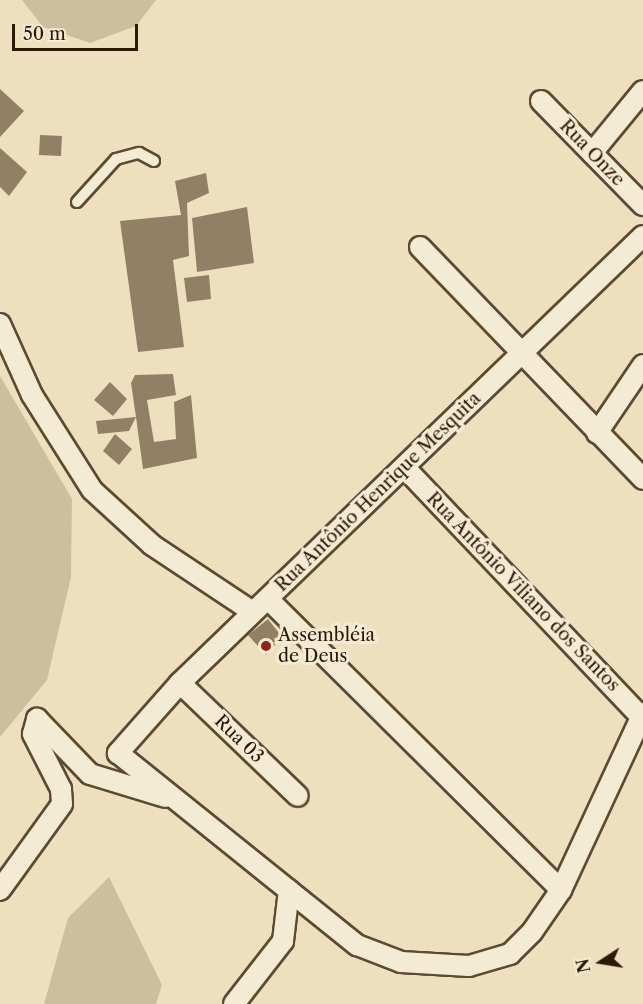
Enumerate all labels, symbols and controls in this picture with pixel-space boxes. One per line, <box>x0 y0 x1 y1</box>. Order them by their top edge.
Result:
scale bar <box>15 12 141 50</box>
text: 50 m <box>23 23 66 45</box>
street label: Rua Onze <box>555 115 629 191</box>
street label: Rua Antônio Henrique Mesquita <box>270 388 486 596</box>
street label: Rua Antônio Viliano dos Santos <box>421 487 625 697</box>
place label: Assembléia de Deus <box>278 625 375 668</box>
marker: Assembléia de Deus <box>259 639 273 653</box>
street label: Rua 03 <box>210 710 268 768</box>
north arrow <box>571 932 631 992</box>
text: N <box>572 957 595 975</box>

